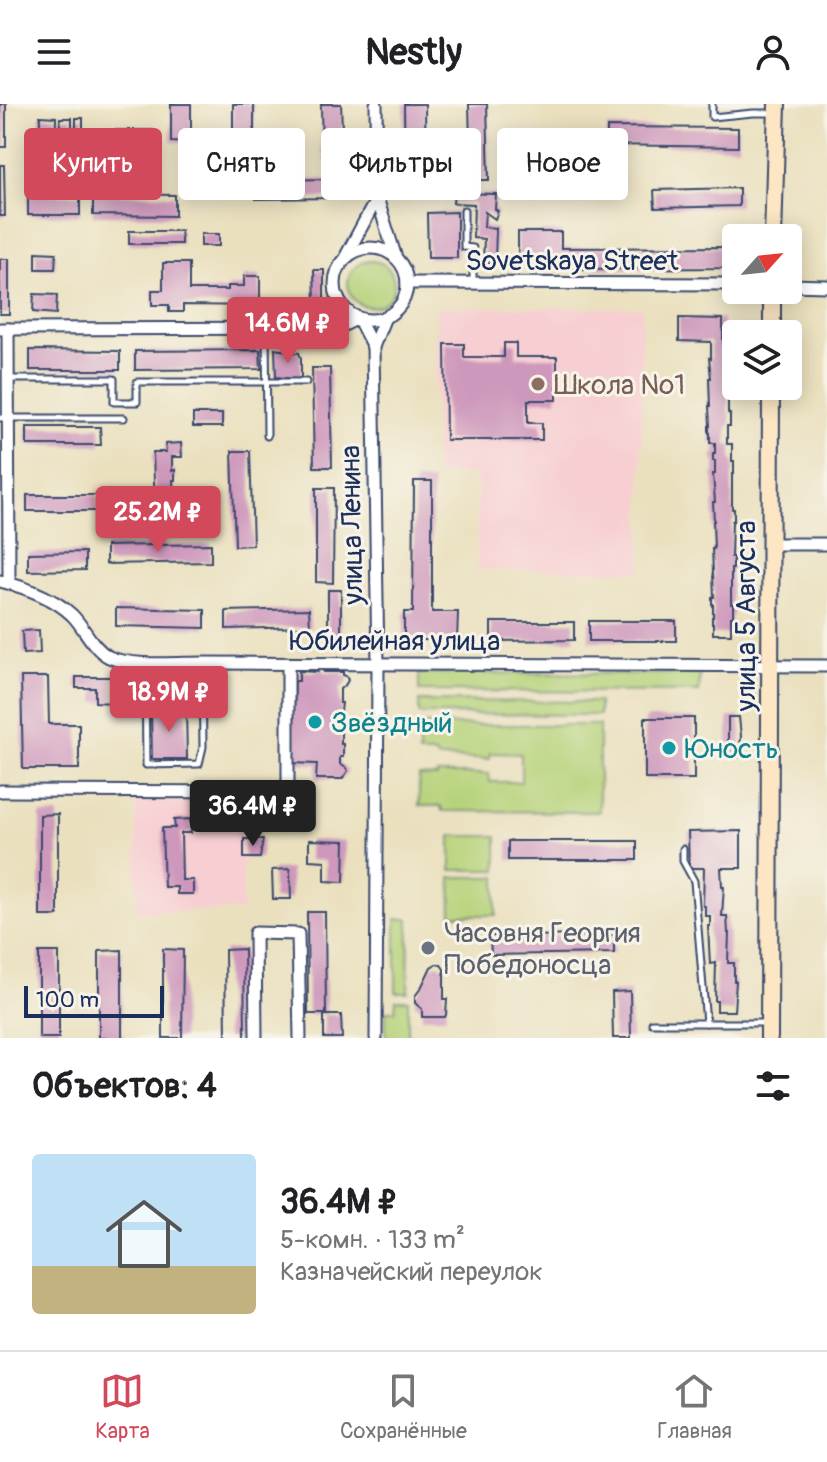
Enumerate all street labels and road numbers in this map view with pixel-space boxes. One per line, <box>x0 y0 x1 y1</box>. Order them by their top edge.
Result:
street label: Sovetskaya Street <box>465 244 679 279</box>
street label: улица Ленина <box>334 445 371 606</box>
street label: улица 5 Августа <box>729 520 764 713</box>
street label: Юбилейная улица <box>290 624 500 659</box>

